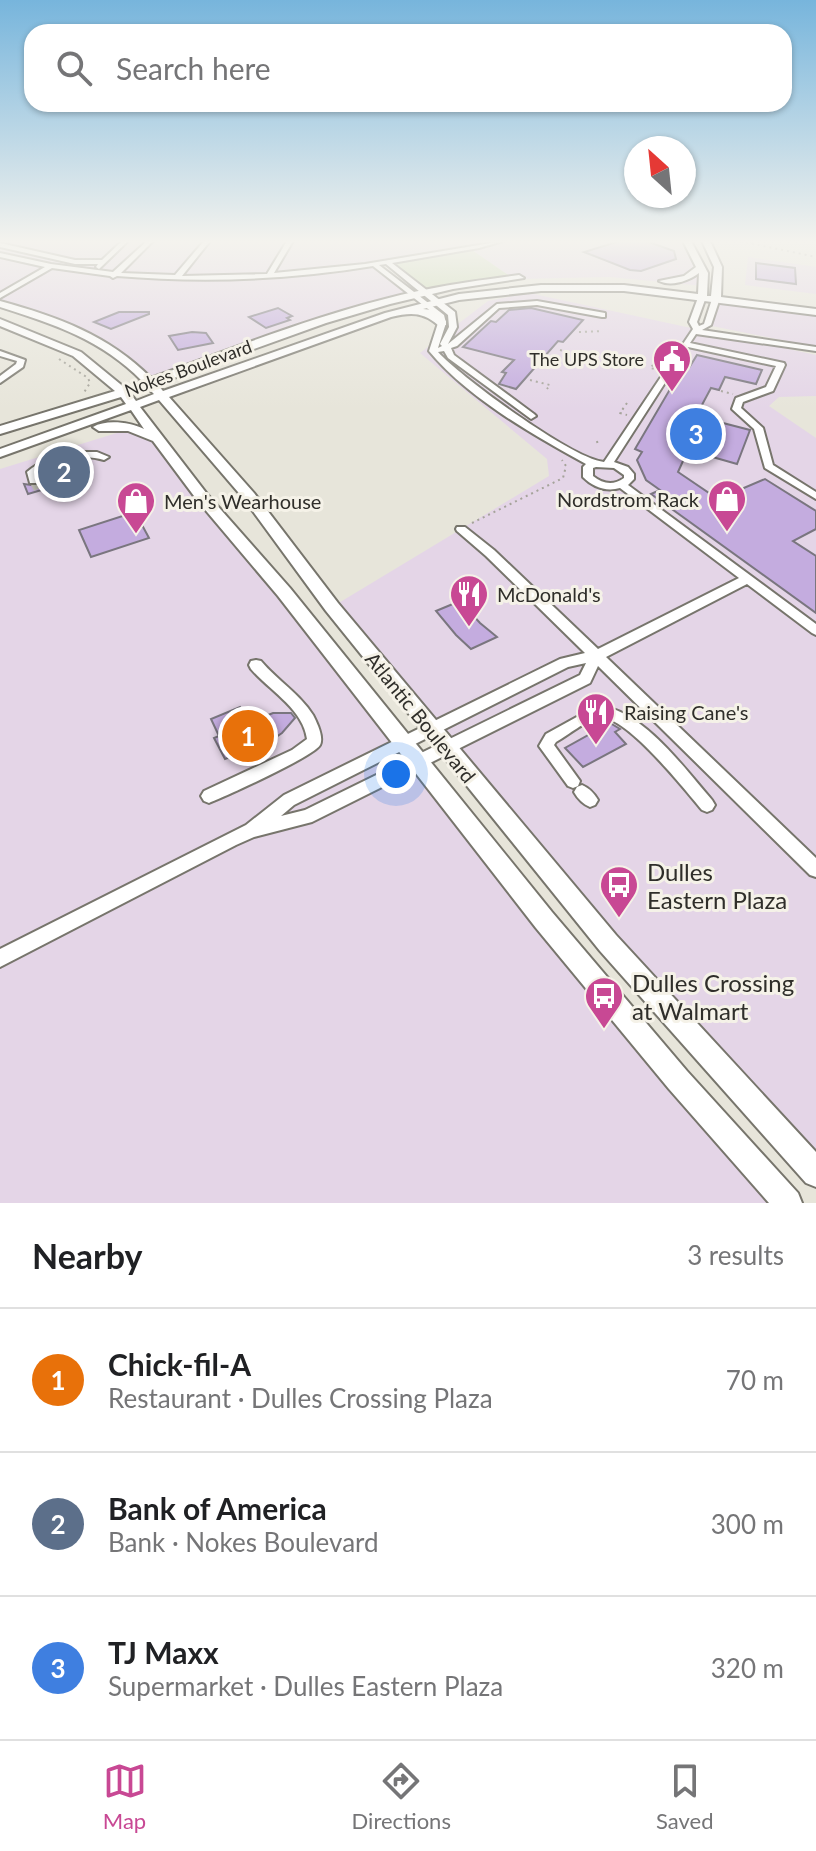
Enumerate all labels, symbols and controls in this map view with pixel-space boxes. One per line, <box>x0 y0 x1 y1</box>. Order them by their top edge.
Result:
search box <box>24 24 792 112</box>
icon: search <box>52 46 96 90</box>
text: Search here <box>116 50 271 86</box>
north arrow <box>624 136 696 208</box>
street label: Nokes Boulevard <box>121 335 255 401</box>
public building icon: The UPS Store <box>651 338 693 393</box>
place label: The UPS Store <box>529 348 644 370</box>
pin: 3 <box>670 404 722 464</box>
pin: 2 <box>38 442 90 502</box>
shop icon: Nordstrom Rack <box>706 478 748 533</box>
shop icon: Men's Wearhouse <box>115 480 157 535</box>
place label: Nordstrom Rack <box>557 487 700 511</box>
place label: Men's Wearhouse <box>164 489 321 513</box>
restaurant icon: McDonald's <box>448 573 490 628</box>
place label: McDonald's <box>497 582 601 606</box>
street label: Atlantic Boulevard <box>361 647 481 787</box>
restaurant icon: Raising Cane's <box>575 691 617 746</box>
place label: Raising Cane's <box>624 700 749 724</box>
pin: 1 <box>222 706 274 766</box>
your location <box>376 754 416 794</box>
place label: Dulles Eastern Plaza <box>647 857 787 914</box>
bus stop icon: Dulles Eastern Plaza <box>598 864 640 919</box>
place label: Dulles Crossing at Walmart <box>632 968 794 1025</box>
bus stop icon: Dulles Crossing at Walmart <box>583 975 625 1030</box>
text: Nearby <box>32 1235 143 1276</box>
text: 3 results <box>687 1239 784 1271</box>
text: Chick-fil-A <box>108 1346 251 1382</box>
text: 1 <box>50 1364 66 1396</box>
text: 70 m <box>726 1364 784 1396</box>
text: Restaurant · Dulles Crossing Plaza <box>108 1382 493 1414</box>
text: Bank of America <box>108 1490 327 1526</box>
text: 2 <box>50 1508 66 1540</box>
text: 300 m <box>711 1508 784 1540</box>
text: Bank · Nokes Boulevard <box>108 1526 379 1558</box>
text: TJ Maxx <box>108 1634 219 1670</box>
text: 3 <box>50 1652 66 1684</box>
text: 320 m <box>711 1652 784 1684</box>
text: Supermarket · Dulles Eastern Plaza <box>108 1670 503 1702</box>
tab: Map <box>103 1759 147 1834</box>
tab: Directions <box>352 1759 451 1834</box>
tab: Saved <box>656 1759 713 1834</box>

